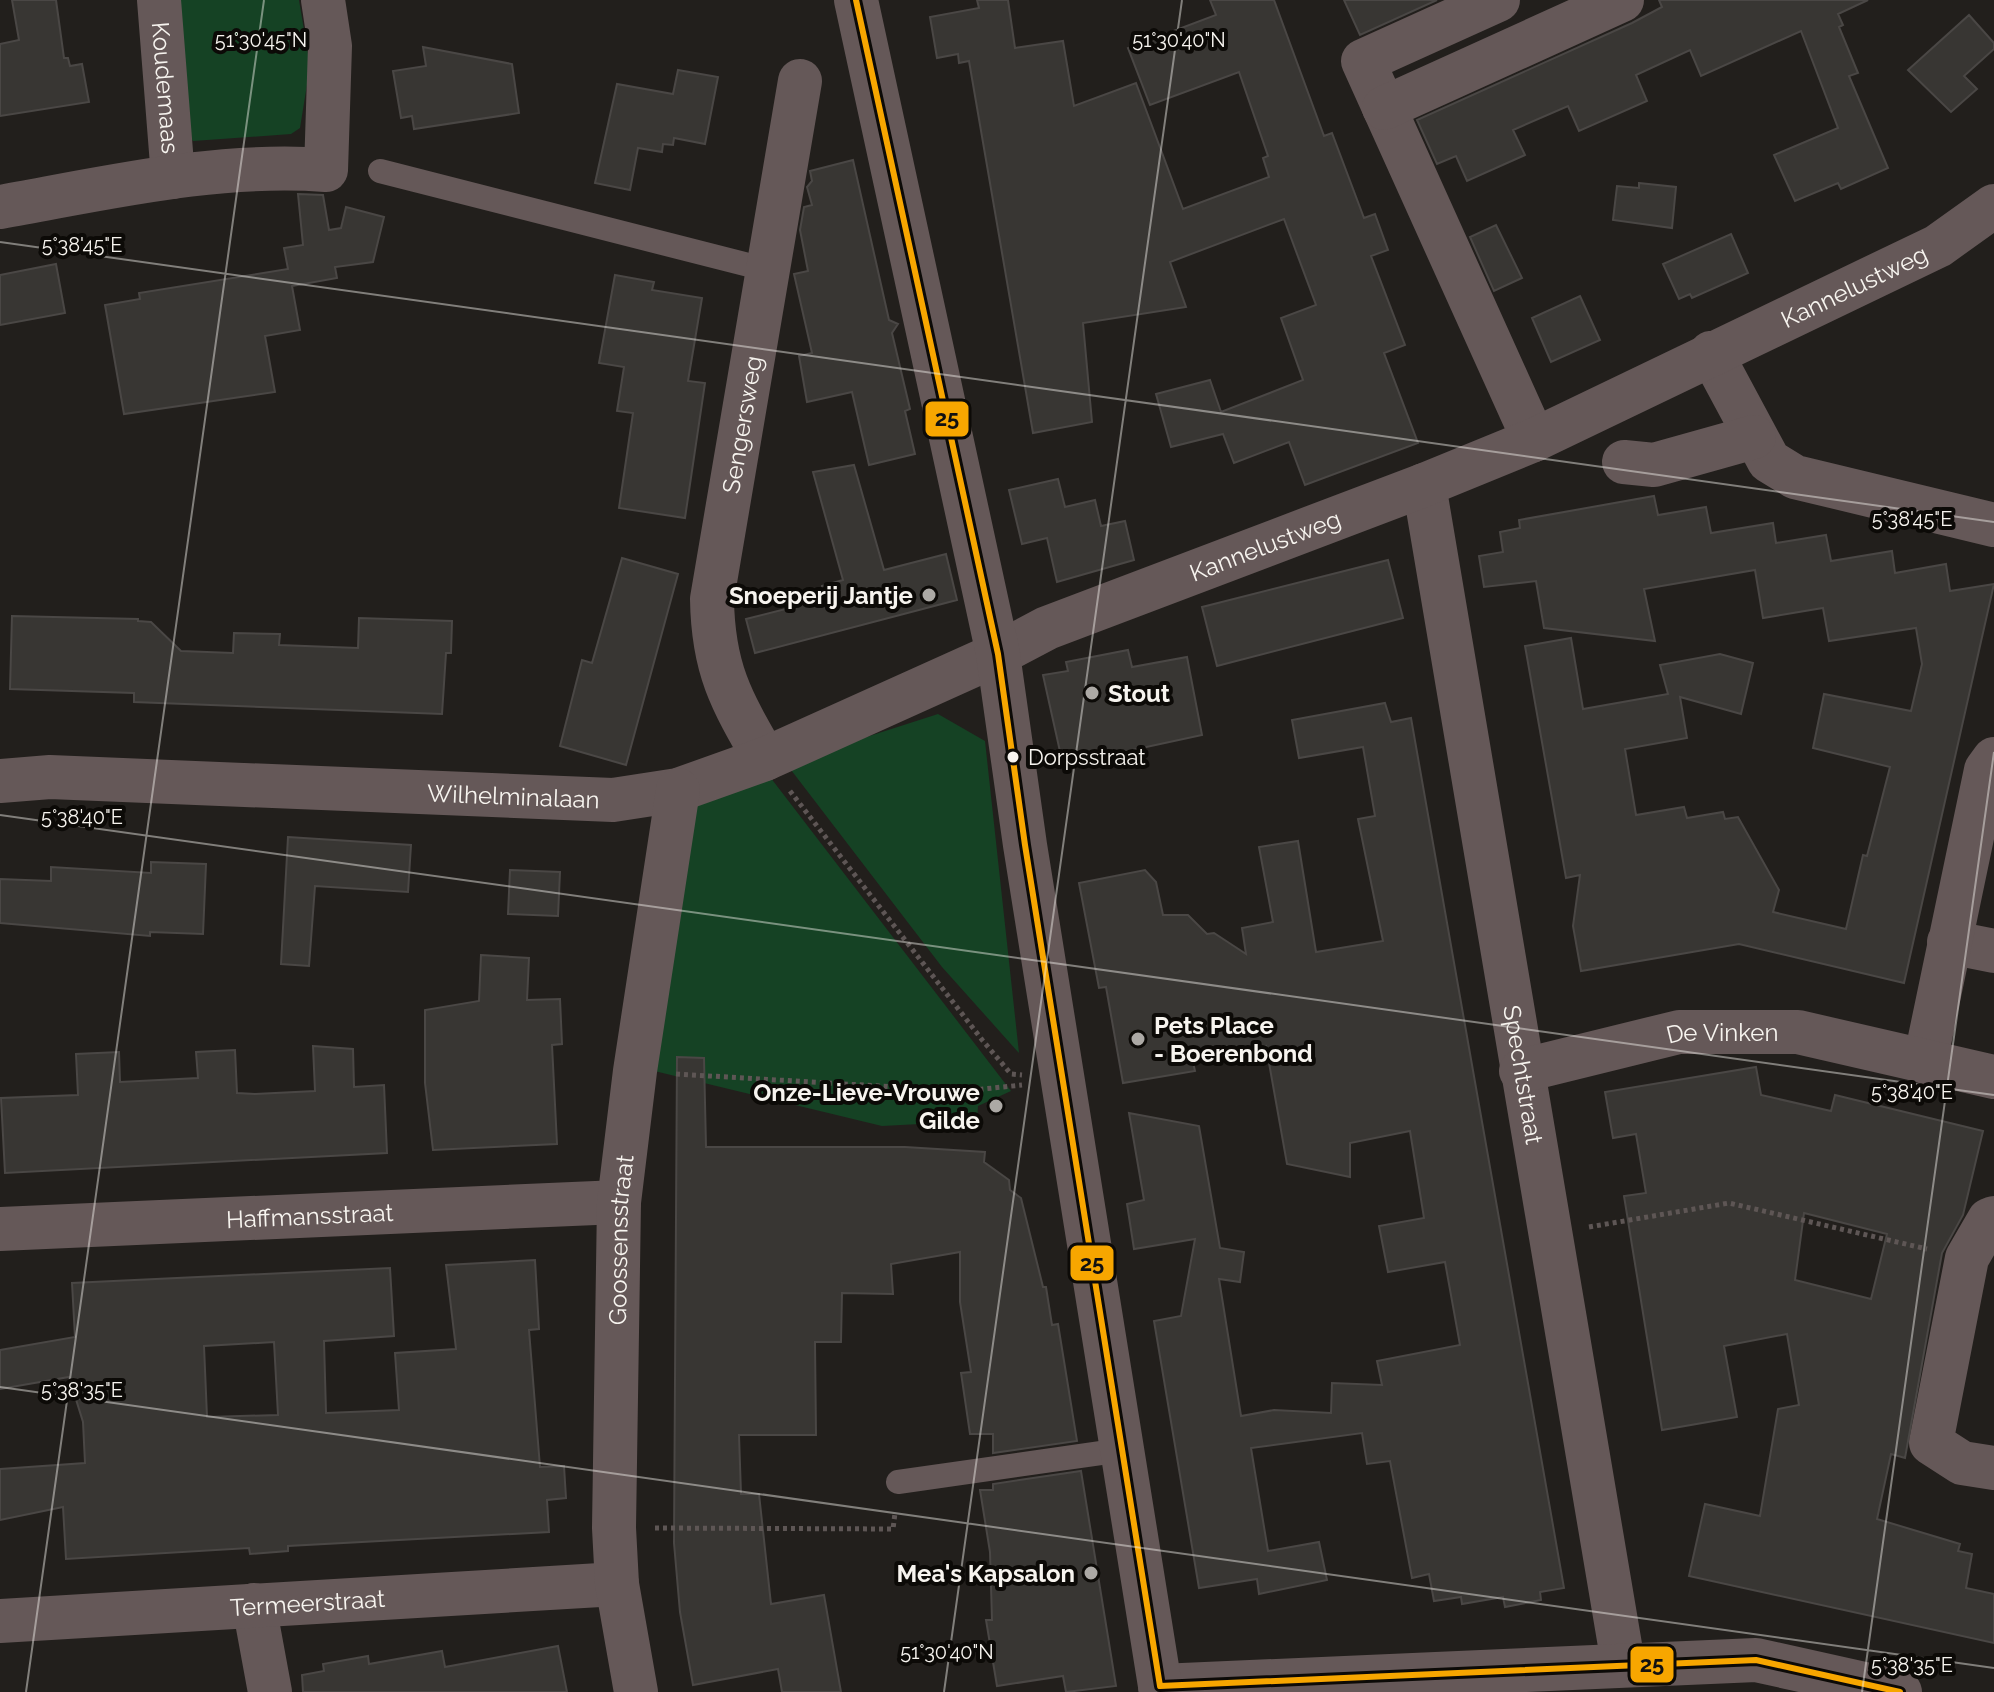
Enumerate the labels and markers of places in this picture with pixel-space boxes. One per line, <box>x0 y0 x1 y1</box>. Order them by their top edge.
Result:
place label: Snoeperij Jantje <box>729 581 913 610</box>
marker: Snoeperij Jantje <box>920 586 938 604</box>
place label: Stout <box>1108 679 1170 708</box>
marker: Stout <box>1083 684 1101 702</box>
place label: Dorpsstraat <box>1028 744 1146 770</box>
marker: Dorpsstraat <box>1005 749 1021 765</box>
place label: Pets Place - Boerenbond <box>1154 1011 1313 1068</box>
marker: Pets Place - Boerenbond <box>1129 1030 1147 1048</box>
place label: Onze-Lieve-Vrouwe Gilde <box>753 1078 980 1135</box>
marker: Onze-Lieve-Vrouwe Gilde <box>987 1097 1005 1115</box>
place label: Mea's Kapsalon <box>897 1559 1075 1588</box>
marker: Mea's Kapsalon <box>1082 1564 1100 1582</box>

